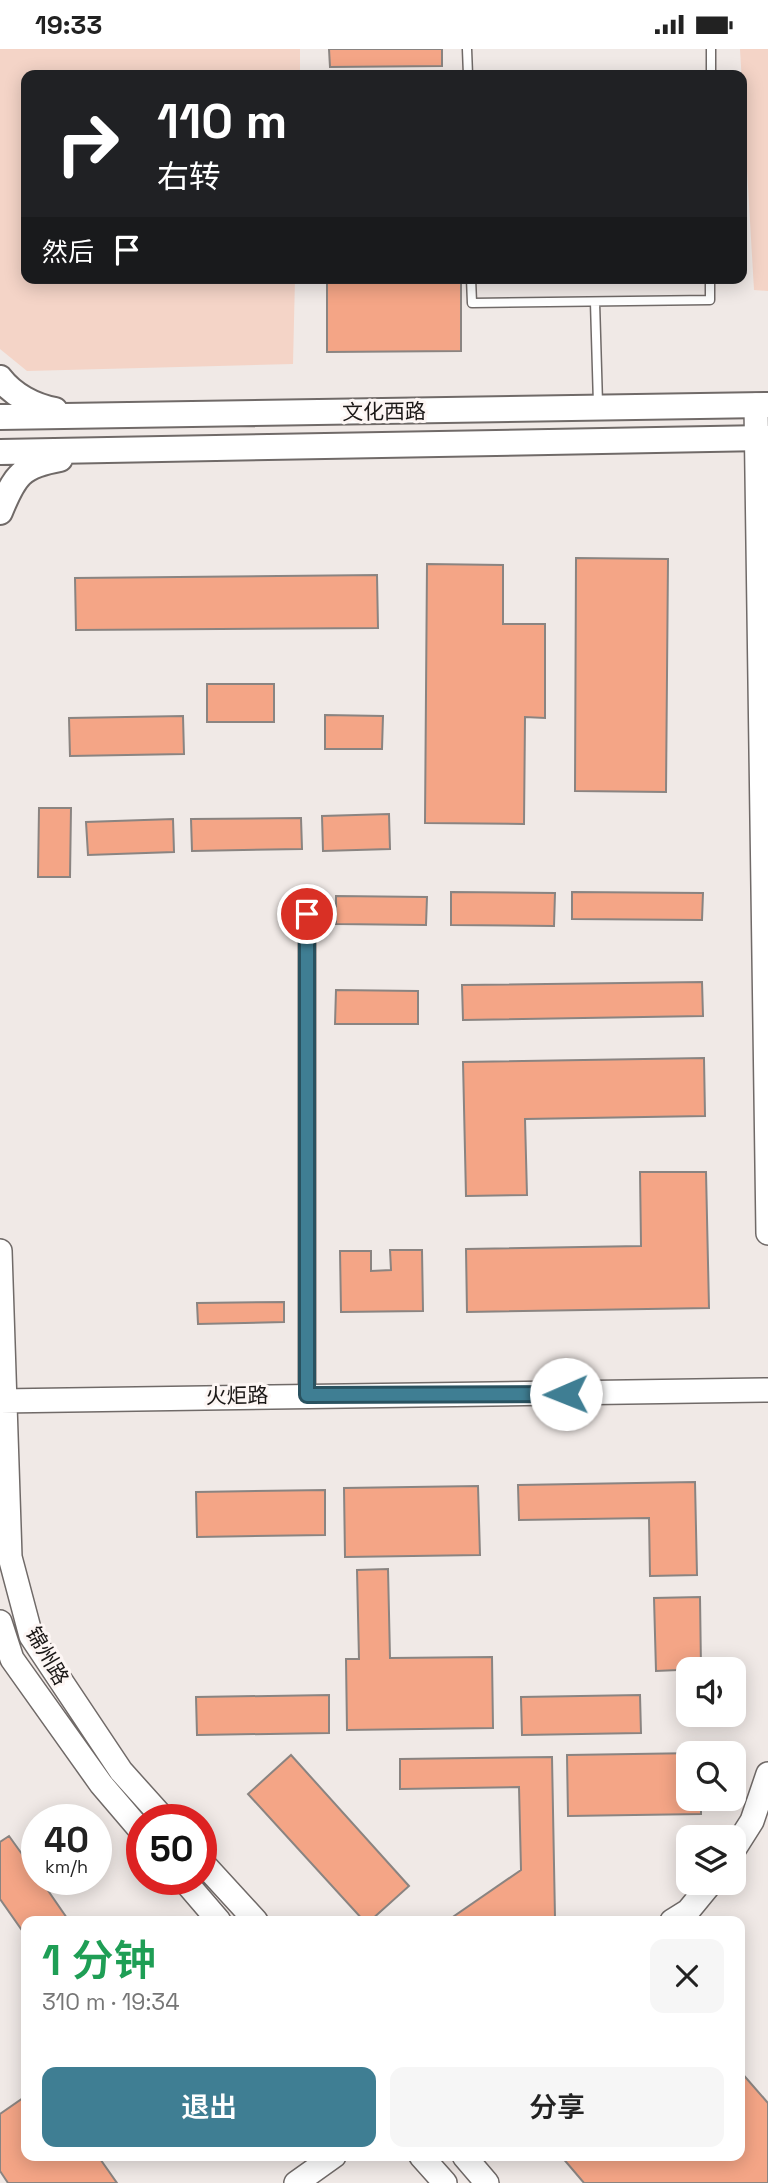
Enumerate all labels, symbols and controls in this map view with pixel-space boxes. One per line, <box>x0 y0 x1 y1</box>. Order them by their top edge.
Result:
text: 19:33 <box>35 8 102 42</box>
text: 110 m <box>157 90 287 152</box>
icon: right <box>42 98 133 189</box>
text: 右转 <box>157 157 221 197</box>
icon: arrive <box>108 231 146 269</box>
text: 然后 <box>42 235 94 269</box>
street label: 文化西路 <box>342 397 426 426</box>
pin <box>277 884 337 944</box>
icon: arrive <box>288 895 326 933</box>
position arrow <box>529 1357 603 1431</box>
street label: 火炬路 <box>205 1381 269 1410</box>
street label: 锦州路 <box>20 1622 75 1690</box>
map controls <box>676 1657 746 1895</box>
button: sound <box>676 1657 746 1727</box>
button: search <box>676 1741 746 1811</box>
speed limit sign: 50 <box>126 1804 217 1895</box>
text: 40 <box>44 1818 89 1862</box>
button: layers <box>676 1825 746 1895</box>
text: km/h <box>45 1855 88 1878</box>
text: 1 分钟 <box>42 1934 156 1987</box>
button: close <box>650 1939 724 2013</box>
text: 310 m · 19:34 <box>42 1987 180 2017</box>
button: 退出 <box>42 2067 376 2147</box>
button: 分享 <box>390 2067 724 2147</box>

